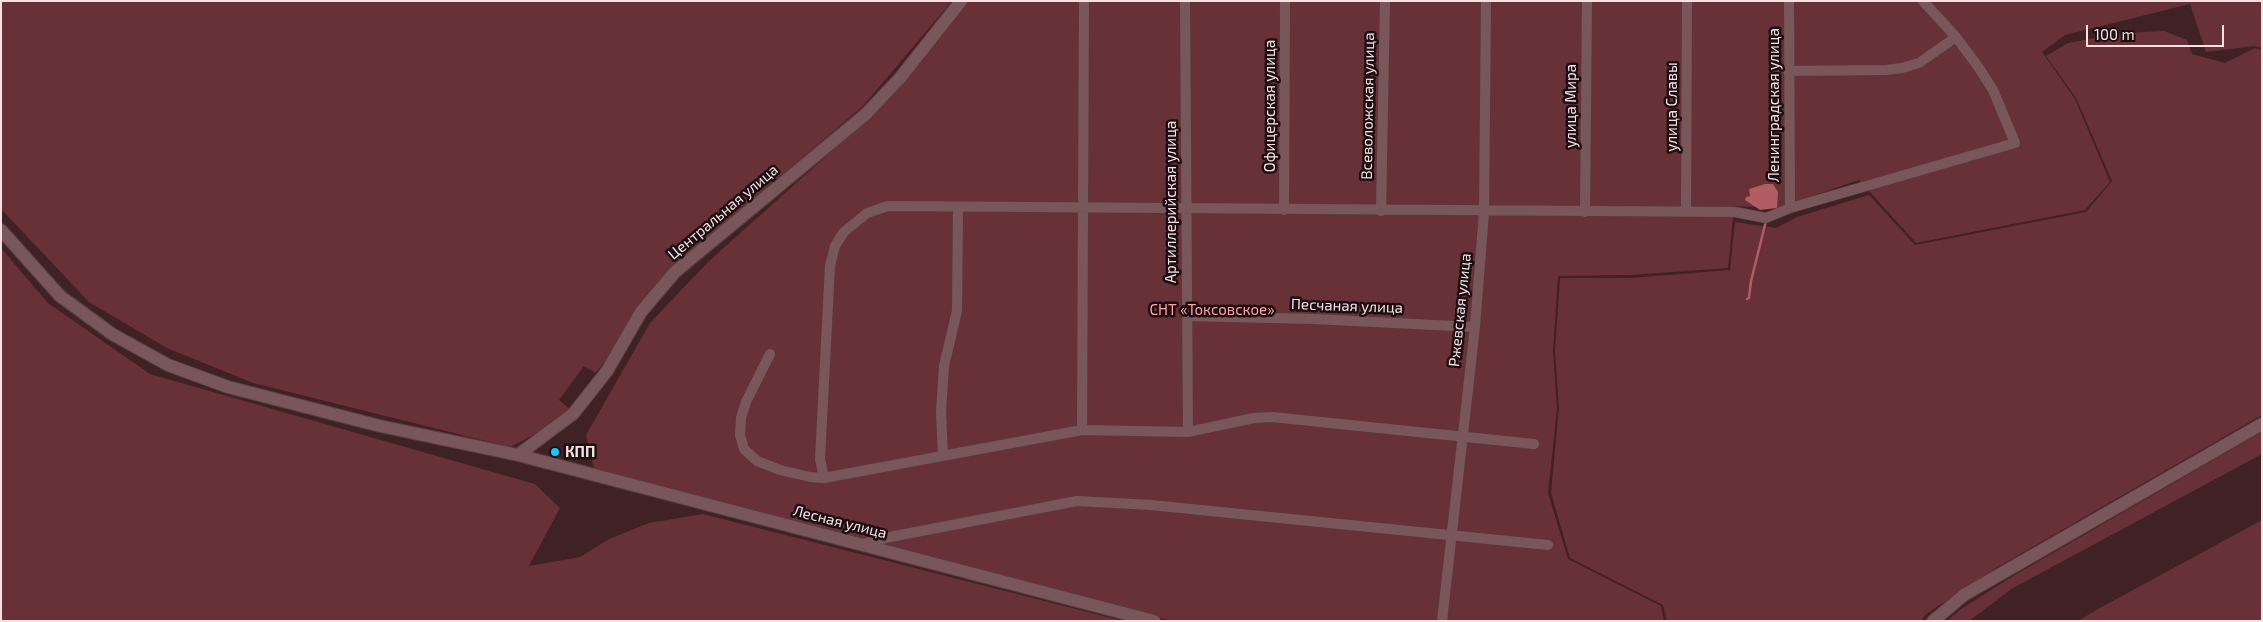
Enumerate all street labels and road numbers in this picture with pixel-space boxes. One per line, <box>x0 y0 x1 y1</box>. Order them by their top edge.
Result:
street label: Ленинградская улица <box>1765 28 1783 182</box>
street label: Всеволожская улица <box>1358 32 1378 180</box>
street label: Офицерская улица <box>1261 40 1279 172</box>
street label: улица Славы <box>1663 62 1681 152</box>
street label: улица Мира <box>1562 64 1580 148</box>
street label: Артиллерийская улица <box>1162 121 1180 283</box>
street label: Центральная улица <box>664 161 782 263</box>
street label: Ржевская улица <box>1445 252 1475 368</box>
street label: Песчаная улица <box>1291 295 1403 317</box>
street label: Лесная улица <box>791 502 889 542</box>

